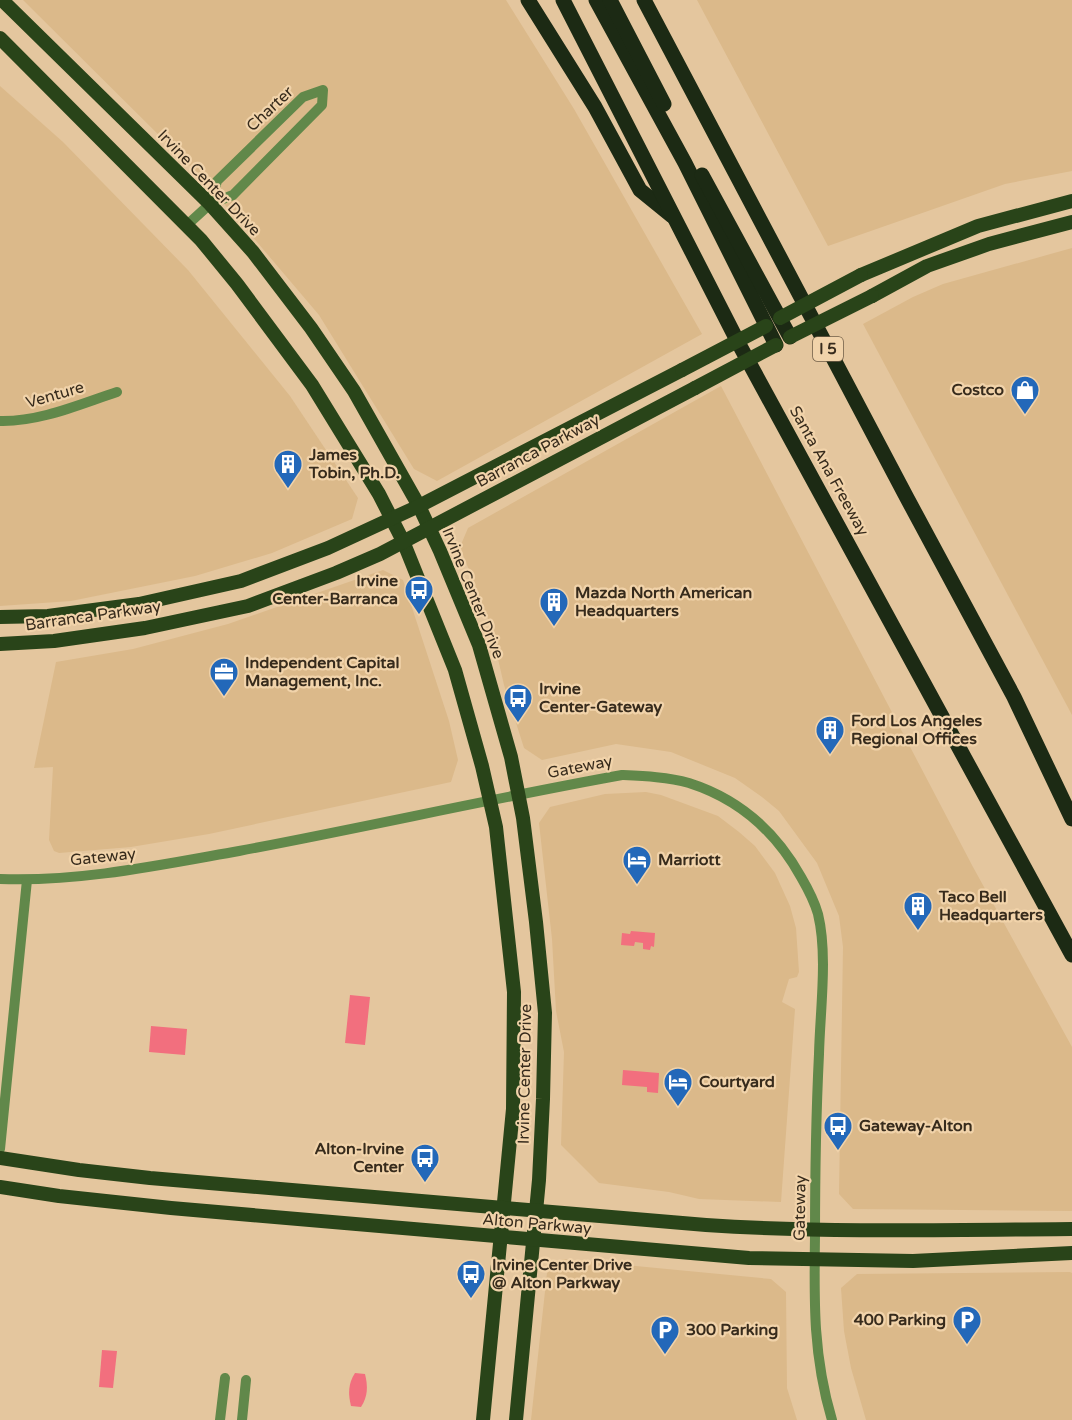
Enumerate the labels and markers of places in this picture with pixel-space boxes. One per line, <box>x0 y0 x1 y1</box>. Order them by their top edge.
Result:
shop icon: Costco <box>1009 374 1041 416</box>
place label: Costco <box>952 380 1004 400</box>
place label: James Tobin, Ph.D. <box>308 445 400 483</box>
building icon: James Tobin, Ph.D. <box>272 448 304 490</box>
place label: Irvine Center-Barranca <box>272 571 398 609</box>
bus stop icon: Irvine Center-Barranca <box>403 574 435 616</box>
place label: Mazda North American Headquarters <box>575 583 752 621</box>
building icon: Mazda North American Headquarters <box>538 586 570 628</box>
place label: Independent Capital Management, Inc. <box>245 653 399 691</box>
office icon: Independent Capital Management, Inc. <box>208 656 240 698</box>
place label: Irvine Center-Gateway <box>539 679 662 717</box>
bus stop icon: Irvine Center-Gateway <box>502 682 534 724</box>
place label: Ford Los Angeles Regional Offices <box>851 711 983 749</box>
building icon: Ford Los Angeles Regional Offices <box>814 714 846 756</box>
hotel icon: Marriott <box>621 844 653 886</box>
place label: Marriott <box>658 850 721 870</box>
place label: Taco Bell Headquarters <box>938 887 1043 925</box>
building icon: Taco Bell Headquarters <box>902 890 934 932</box>
hotel icon: Courtyard <box>662 1066 694 1108</box>
place label: Courtyard <box>699 1072 775 1092</box>
bus stop icon: Gateway-Alton <box>822 1110 854 1152</box>
place label: Gateway-Alton <box>859 1116 972 1136</box>
place label: Alton-Irvine Center <box>314 1139 405 1177</box>
bus stop icon: Alton-Irvine Center <box>409 1142 441 1184</box>
place label: Irvine Center Drive @ Alton Parkway <box>492 1255 632 1293</box>
bus stop icon: Irvine Center Drive @ Alton Parkway <box>455 1258 487 1300</box>
parking icon: 400 Parking <box>951 1304 983 1346</box>
place label: 400 Parking <box>854 1310 946 1330</box>
parking icon: 300 Parking <box>649 1314 681 1356</box>
place label: 300 Parking <box>686 1320 778 1340</box>

